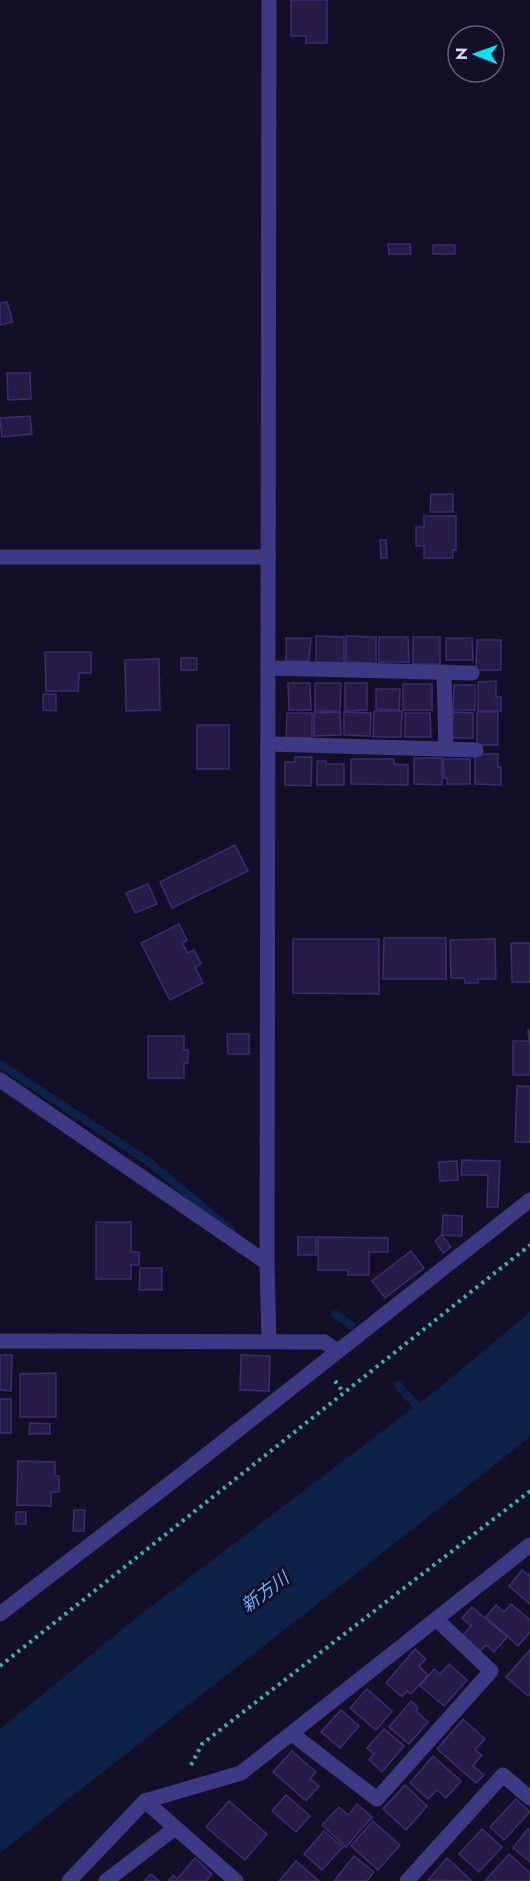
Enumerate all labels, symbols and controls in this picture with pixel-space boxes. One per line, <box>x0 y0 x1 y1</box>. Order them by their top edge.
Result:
north arrow <box>446 24 506 84</box>
text: N <box>450 47 473 60</box>
water label: 新方川 <box>236 1564 296 1619</box>

